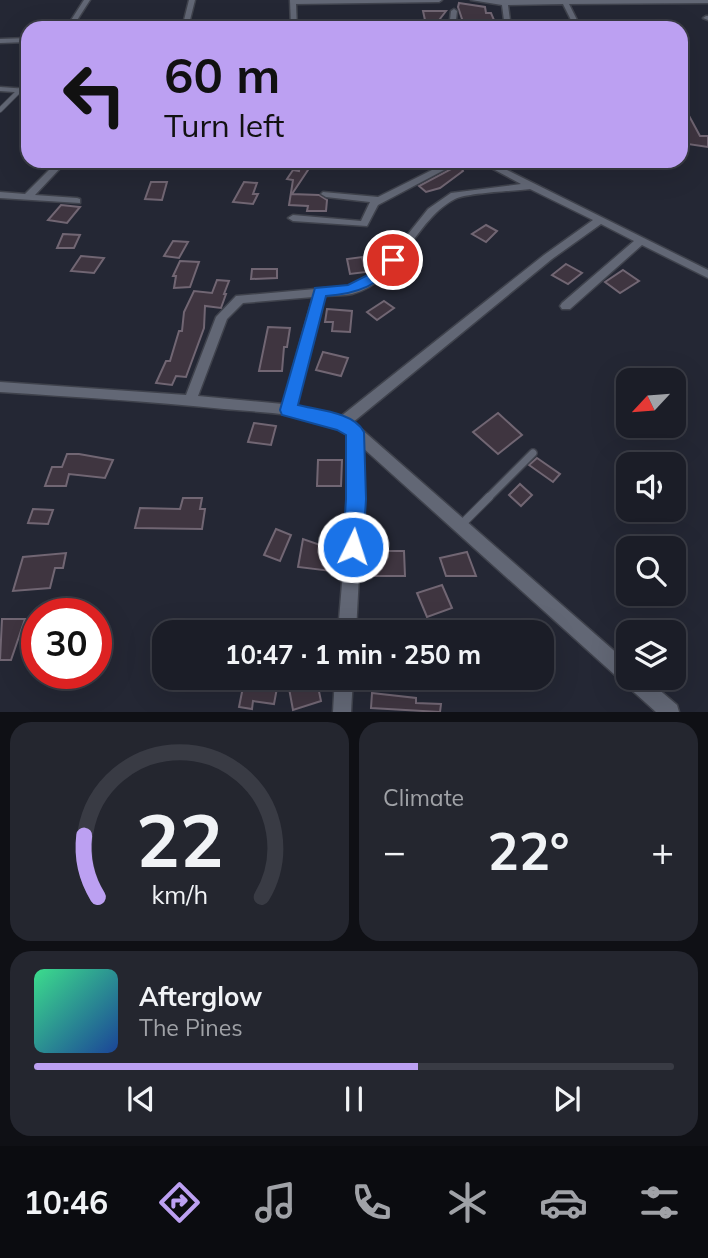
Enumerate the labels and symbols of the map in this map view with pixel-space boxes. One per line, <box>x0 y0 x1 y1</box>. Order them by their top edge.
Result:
pin <box>363 230 423 290</box>
north arrow <box>616 368 686 438</box>
position arrow <box>316 510 390 584</box>
speed limit sign: 30 <box>21 598 112 689</box>

